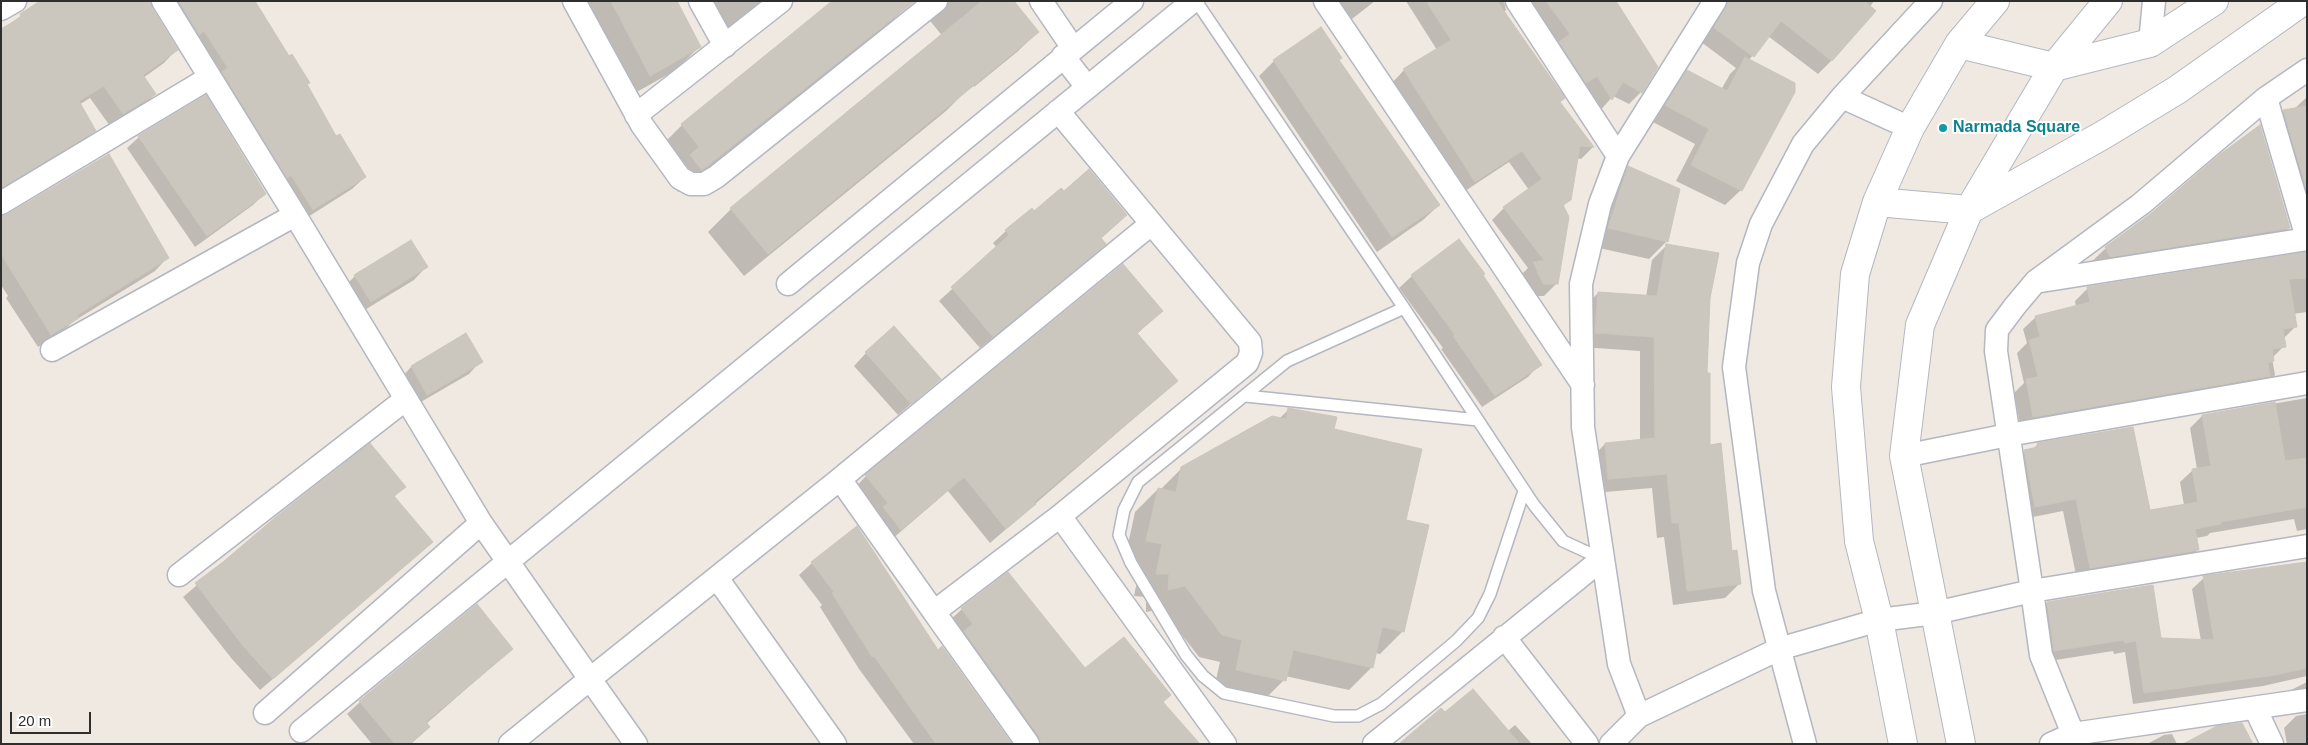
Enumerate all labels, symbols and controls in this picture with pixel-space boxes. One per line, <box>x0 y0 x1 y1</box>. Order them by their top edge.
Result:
place label: Narmada Square <box>1953 118 2080 138</box>
marker: Narmada Square <box>1937 122 1949 134</box>
scale bar <box>12 702 94 734</box>
text: 20 m <box>18 712 51 729</box>

